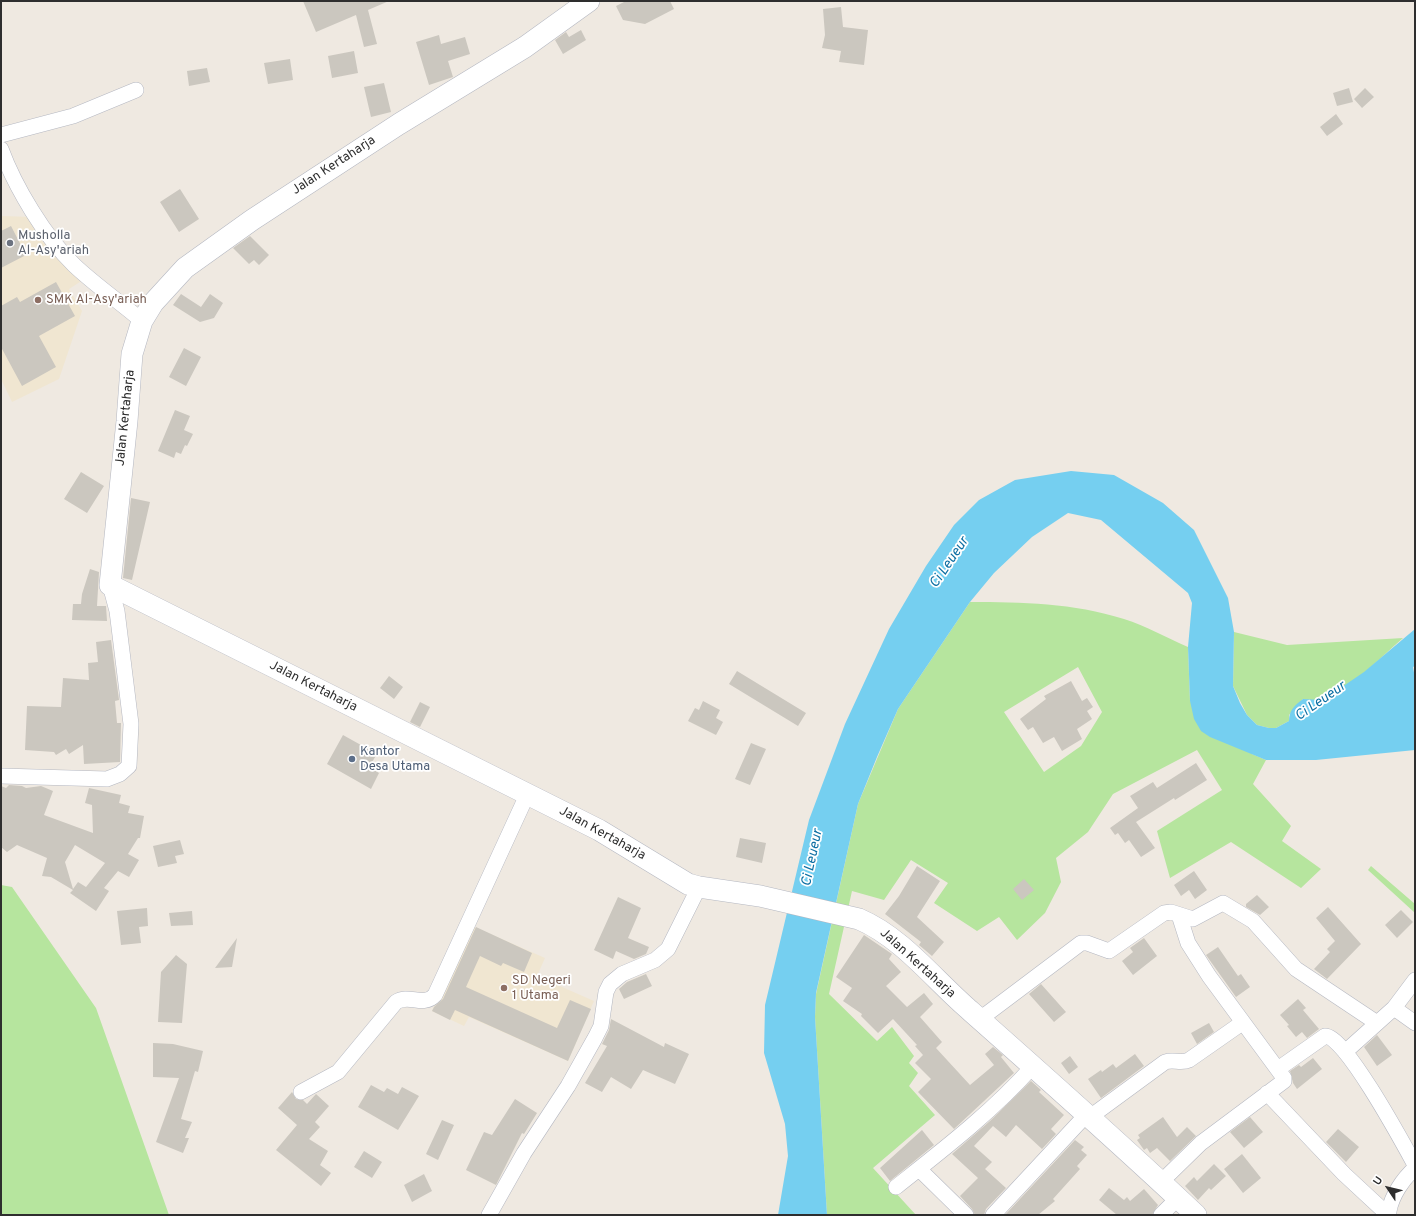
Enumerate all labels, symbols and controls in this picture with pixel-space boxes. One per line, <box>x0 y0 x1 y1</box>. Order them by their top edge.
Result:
street label: Jalan Kertaharja <box>289 133 379 199</box>
place label: Musholla Al-Asy'ariah <box>18 228 89 259</box>
marker: Musholla Al-Asy'ariah <box>5 238 15 248</box>
place label: SMK Al-Asy'ariah <box>46 292 147 308</box>
marker: SMK Al-Asy'ariah <box>33 295 43 305</box>
street label: Jalan Kertaharja <box>113 369 139 467</box>
water label: Ci Leueur <box>927 534 973 592</box>
street label: Jalan Kertaharja <box>266 658 360 716</box>
water label: Ci Leueur <box>1292 679 1350 725</box>
place label: Kantor Desa Utama <box>360 744 430 775</box>
marker: Kantor Desa Utama <box>347 754 357 764</box>
street label: Jalan Kertaharja <box>556 804 648 864</box>
water label: Ci Leueur <box>799 828 827 888</box>
street label: Jalan Kertaharja <box>876 926 958 1002</box>
place label: SD Negeri 1 Utama <box>512 973 571 1004</box>
marker: SD Negeri 1 Utama <box>499 983 509 993</box>
north arrow <box>1368 1168 1408 1208</box>
text: U <box>1370 1174 1386 1188</box>

